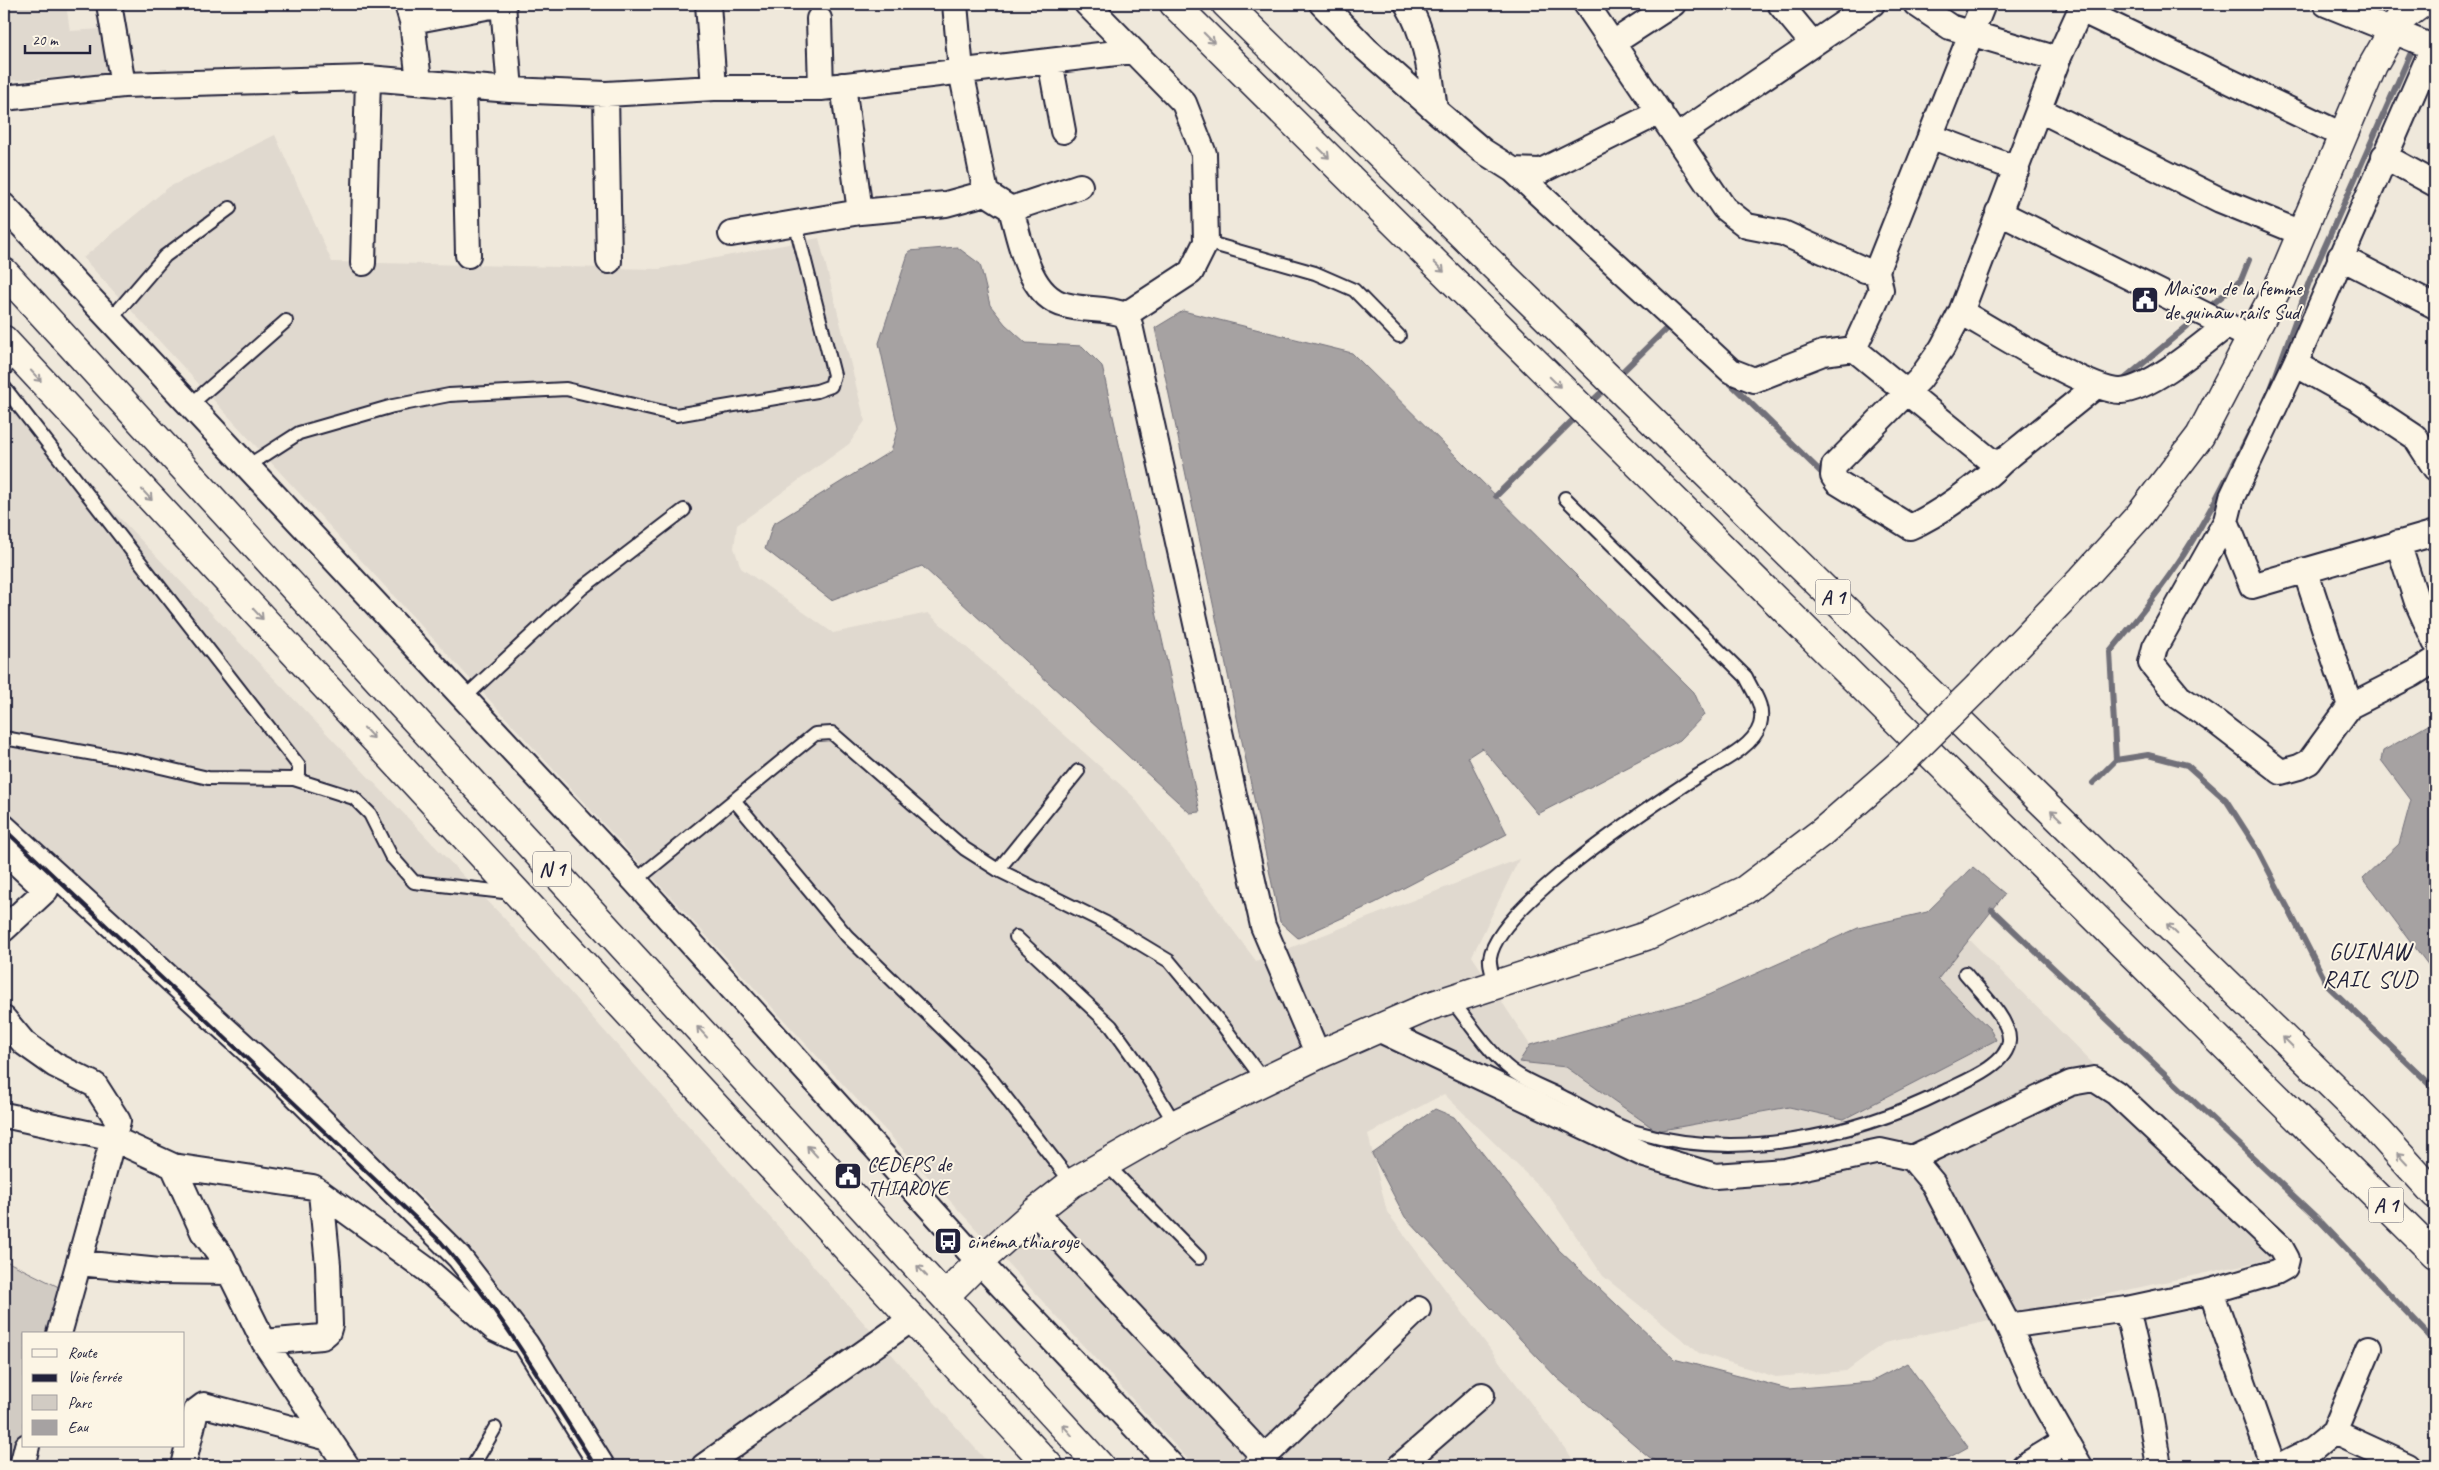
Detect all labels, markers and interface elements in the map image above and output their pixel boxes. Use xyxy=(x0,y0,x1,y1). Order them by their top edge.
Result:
scale bar xyxy=(25,22,90,54)
text: 20 m xyxy=(32,31,59,50)
one-way arrow xyxy=(1203,32,1215,44)
one-way arrow xyxy=(1318,146,1330,159)
one-way arrow xyxy=(1433,261,1446,273)
place label: Maison de la femme de guinaw rails Sud xyxy=(2164,275,2304,325)
public building icon: Maison de la femme de guinaw rails Sud xyxy=(2130,285,2160,315)
one-way arrow xyxy=(30,370,42,383)
one-way arrow xyxy=(1548,375,1560,387)
one-way arrow xyxy=(141,489,153,502)
road number: A 1 xyxy=(1816,580,1850,614)
one-way arrow xyxy=(252,608,264,621)
one-way arrow xyxy=(363,727,375,740)
one-way arrow xyxy=(2050,809,2062,821)
road number: N 1 xyxy=(533,852,571,886)
one-way arrow xyxy=(2166,923,2178,935)
district label: GUINAW RAIL SUD xyxy=(2322,936,2419,994)
one-way arrow xyxy=(696,1025,708,1038)
one-way arrow xyxy=(2282,1036,2294,1049)
one-way arrow xyxy=(806,1145,818,1158)
place label: CEDEPS de THIAROYE xyxy=(867,1151,953,1201)
one-way arrow xyxy=(2396,1152,2408,1165)
public building icon: CEDEPS de THIAROYE xyxy=(833,1161,863,1191)
road number: A 1 xyxy=(2368,1188,2404,1222)
bus stop icon: cinéma thiaroye xyxy=(933,1226,963,1256)
place label: cinéma thiaroye xyxy=(967,1228,1080,1254)
one-way arrow xyxy=(916,1265,928,1278)
legend xyxy=(22,1332,185,1448)
text: Route xyxy=(68,1344,98,1363)
text: Voie ferrée xyxy=(68,1368,122,1387)
text: Parc xyxy=(68,1394,92,1413)
text: Eau xyxy=(68,1418,89,1437)
one-way arrow xyxy=(1061,1424,1073,1437)

